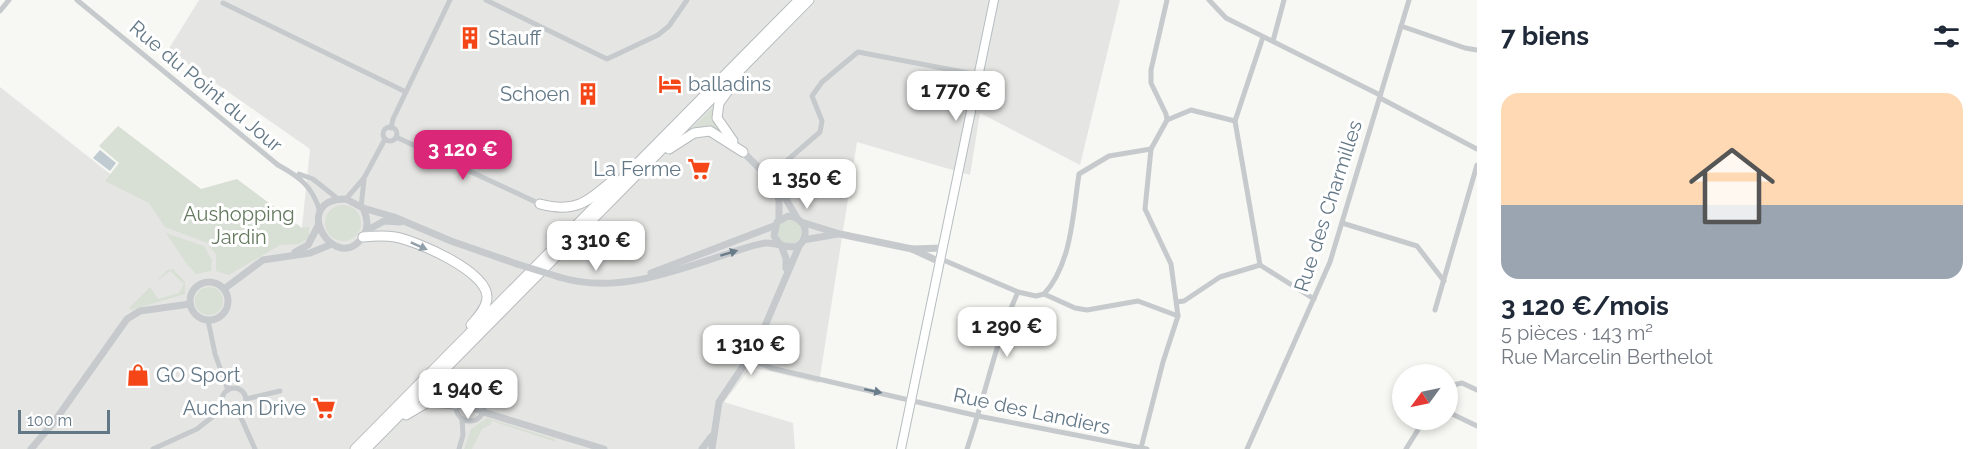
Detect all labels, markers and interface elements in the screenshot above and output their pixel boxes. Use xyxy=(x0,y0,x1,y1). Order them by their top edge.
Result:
street label: Rue du Point du Jour xyxy=(125,15,287,157)
icon: filters xyxy=(1930,20,1963,53)
text: 7 biens xyxy=(1501,21,1589,51)
building icon: Stauff xyxy=(457,25,483,51)
place label: Stauff xyxy=(488,26,541,50)
hotel icon: balladins xyxy=(657,71,683,97)
pin: 1 770 € xyxy=(901,71,1011,122)
place label: balladins xyxy=(688,72,771,96)
text: 1 770 € xyxy=(921,78,991,102)
building icon: Schoen xyxy=(575,81,601,107)
place label: Schoen xyxy=(500,82,570,106)
street label: Rue des Charmilles xyxy=(1289,117,1367,295)
pin: 3 120 € xyxy=(408,130,518,181)
icon: home xyxy=(1678,132,1786,240)
text: 3 120 € xyxy=(428,137,498,161)
supermarket icon: La Ferme xyxy=(686,156,712,182)
place label: La Ferme xyxy=(593,157,681,181)
pin: 1 350 € xyxy=(752,159,862,210)
text: 1 350 € xyxy=(772,166,842,190)
park label: Aushopping Jardin xyxy=(183,202,295,249)
pin: 3 310 € xyxy=(541,221,651,272)
text: 3 310 € xyxy=(561,228,631,252)
one-way arrow xyxy=(411,241,428,250)
one-way arrow xyxy=(720,248,738,257)
text: 3 120 €/mois xyxy=(1501,291,1669,321)
pin: 1 290 € xyxy=(952,307,1062,358)
text: 1 290 € xyxy=(972,314,1042,338)
text: 5 pièces · 143 m² xyxy=(1501,321,1653,345)
pin: 1 310 € xyxy=(696,325,806,376)
text: 1 310 € xyxy=(717,332,785,356)
text: Rue Marcelin Berthelot xyxy=(1501,345,1713,369)
shop icon: GO Sport xyxy=(125,362,151,388)
place label: GO Sport xyxy=(156,363,241,387)
north arrow xyxy=(1392,364,1458,430)
map controls xyxy=(1392,364,1458,430)
pin: 1 940 € xyxy=(413,369,523,420)
text: 1 940 € xyxy=(433,376,503,400)
street label: Rue des Landiers xyxy=(951,383,1113,439)
one-way arrow xyxy=(864,387,883,396)
supermarket icon: Auchan Drive xyxy=(311,395,337,421)
place label: Auchan Drive xyxy=(183,396,306,420)
scale bar xyxy=(18,407,110,434)
text: 100 m xyxy=(27,411,72,430)

